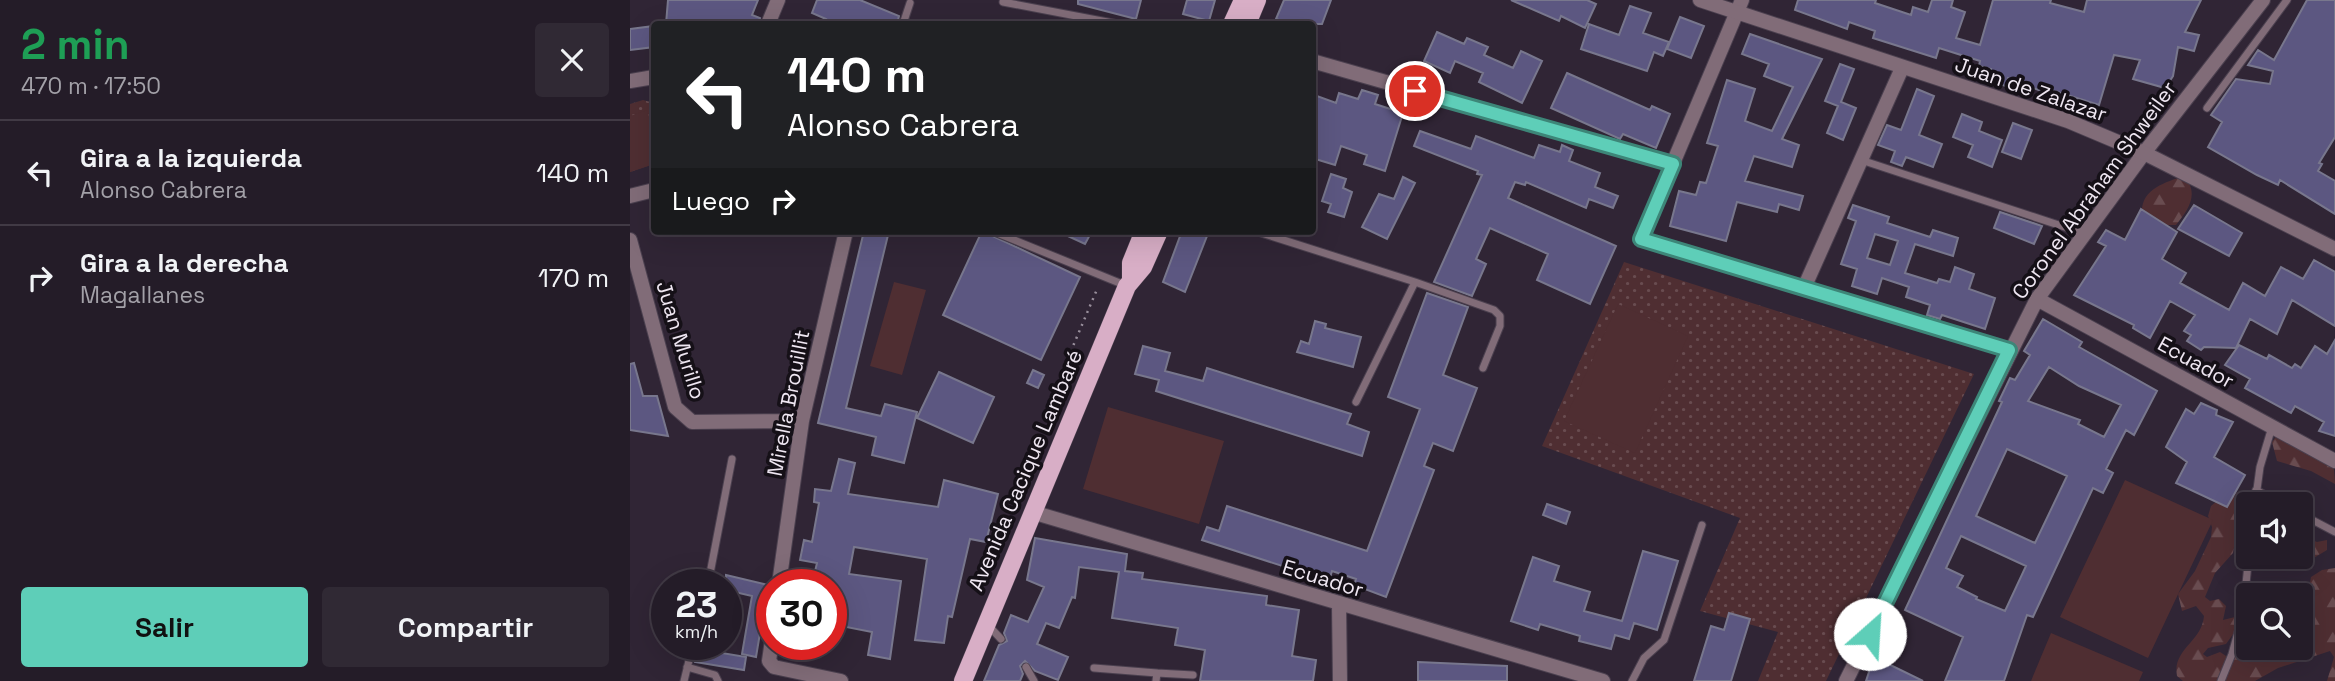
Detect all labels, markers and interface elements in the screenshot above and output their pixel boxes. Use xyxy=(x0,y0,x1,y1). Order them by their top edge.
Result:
text: 2 min xyxy=(21,18,130,71)
button: close xyxy=(535,23,609,97)
text: 140 m xyxy=(787,44,926,106)
icon: left xyxy=(672,49,763,140)
street label: Juan de Zalazar xyxy=(1952,50,2111,128)
pin xyxy=(1385,61,1445,121)
text: 470 m · 17:50 xyxy=(21,71,161,101)
icon: arrive xyxy=(1396,72,1434,110)
street label: Coronel Abraham Shweiler xyxy=(2006,76,2182,304)
text: Alonso Cabrera xyxy=(787,105,1019,145)
text: Gira a la izquierda xyxy=(80,141,302,175)
icon: left xyxy=(21,154,59,192)
text: 140 m xyxy=(536,156,609,190)
text: Alonso Cabrera xyxy=(80,175,247,205)
icon: right xyxy=(764,182,802,220)
text: Luego xyxy=(672,184,750,218)
text: Gira a la derecha xyxy=(80,246,289,280)
icon: right xyxy=(21,259,59,297)
text: 170 m xyxy=(538,261,609,295)
street label: Juan Murillo xyxy=(650,277,712,403)
text: Magallanes xyxy=(80,280,205,310)
street label: Mirella Brouillit xyxy=(761,328,815,478)
street label: Ecuador xyxy=(2153,330,2239,394)
street label: Avenida Cacique Lambaré xyxy=(962,345,1088,595)
map controls xyxy=(2236,492,2313,660)
button: sound xyxy=(2236,492,2313,569)
street label: Ecuador xyxy=(1279,553,1367,603)
speed limit sign: 30 xyxy=(756,569,847,660)
text: 23 xyxy=(675,583,718,627)
button: search xyxy=(2236,583,2313,660)
button: Salir xyxy=(21,587,308,667)
button: Compartir xyxy=(322,587,609,667)
position arrow xyxy=(1833,597,1907,671)
text: km/h xyxy=(675,620,718,643)

